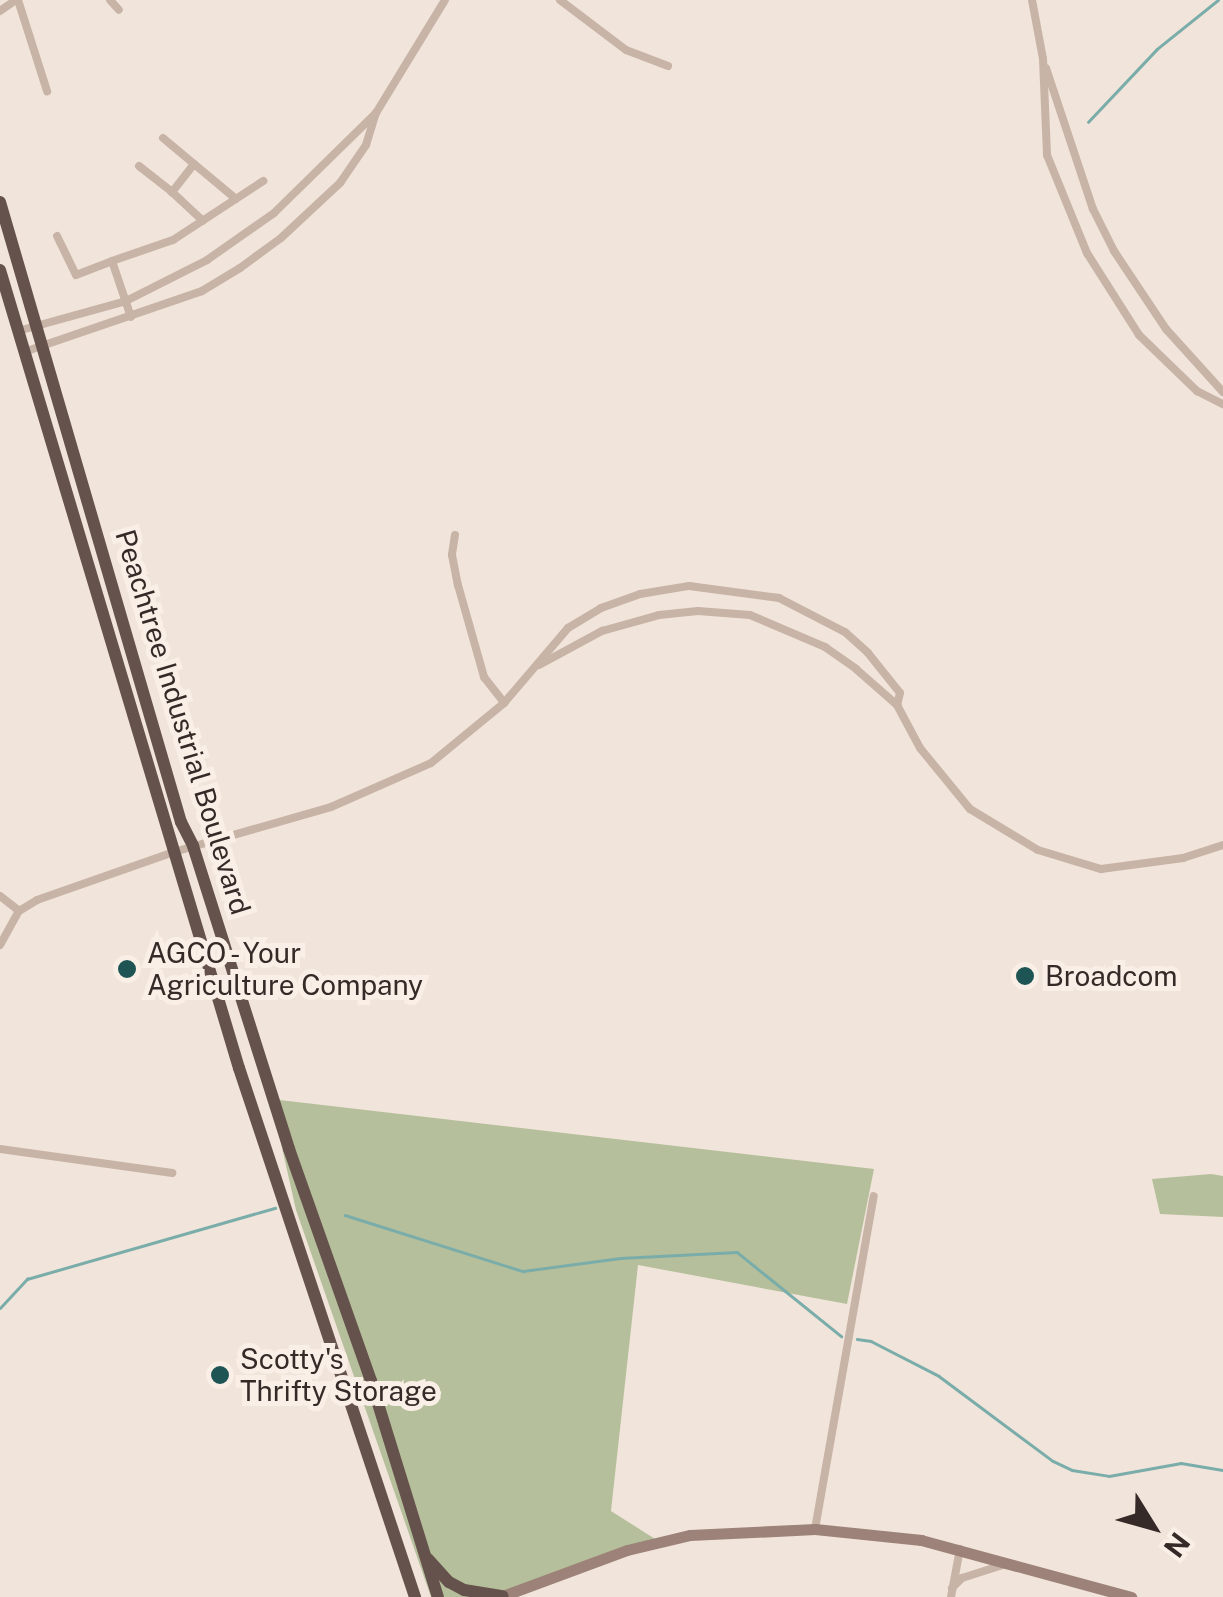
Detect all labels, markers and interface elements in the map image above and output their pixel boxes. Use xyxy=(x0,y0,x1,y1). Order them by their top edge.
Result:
street label: Peachtree Industrial Boulevard xyxy=(108,525,258,919)
place label: AGCO - Your Agriculture Company xyxy=(147,936,423,1002)
marker: AGCO - Your Agriculture Company xyxy=(116,958,138,980)
place label: Broadcom xyxy=(1045,959,1178,993)
marker: Broadcom xyxy=(1014,965,1036,987)
place label: Scotty's Thrifty Storage xyxy=(240,1342,437,1408)
marker: Scotty's Thrifty Storage xyxy=(209,1364,231,1386)
north arrow xyxy=(1103,1477,1203,1577)
text: N xyxy=(1158,1527,1197,1564)

